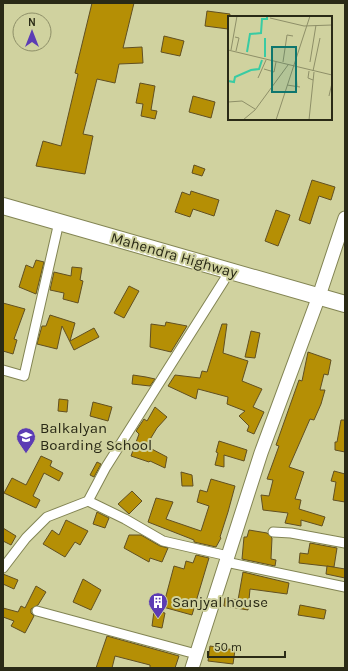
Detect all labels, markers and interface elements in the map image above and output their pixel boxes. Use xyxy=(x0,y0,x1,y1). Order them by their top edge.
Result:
north arrow xyxy=(12,12,52,52)
text: N xyxy=(28,16,36,29)
inset map xyxy=(228,16,332,120)
street label: Mahendra Highway xyxy=(109,228,239,282)
place label: Balkalyan Boarding School xyxy=(40,419,152,454)
school or university icon: Balkalyan Boarding School xyxy=(15,426,37,454)
building icon: Sanjyal house xyxy=(147,591,169,619)
place label: Sanjyal house xyxy=(172,593,268,611)
scale bar xyxy=(208,633,285,659)
text: 50 m xyxy=(214,640,242,654)

